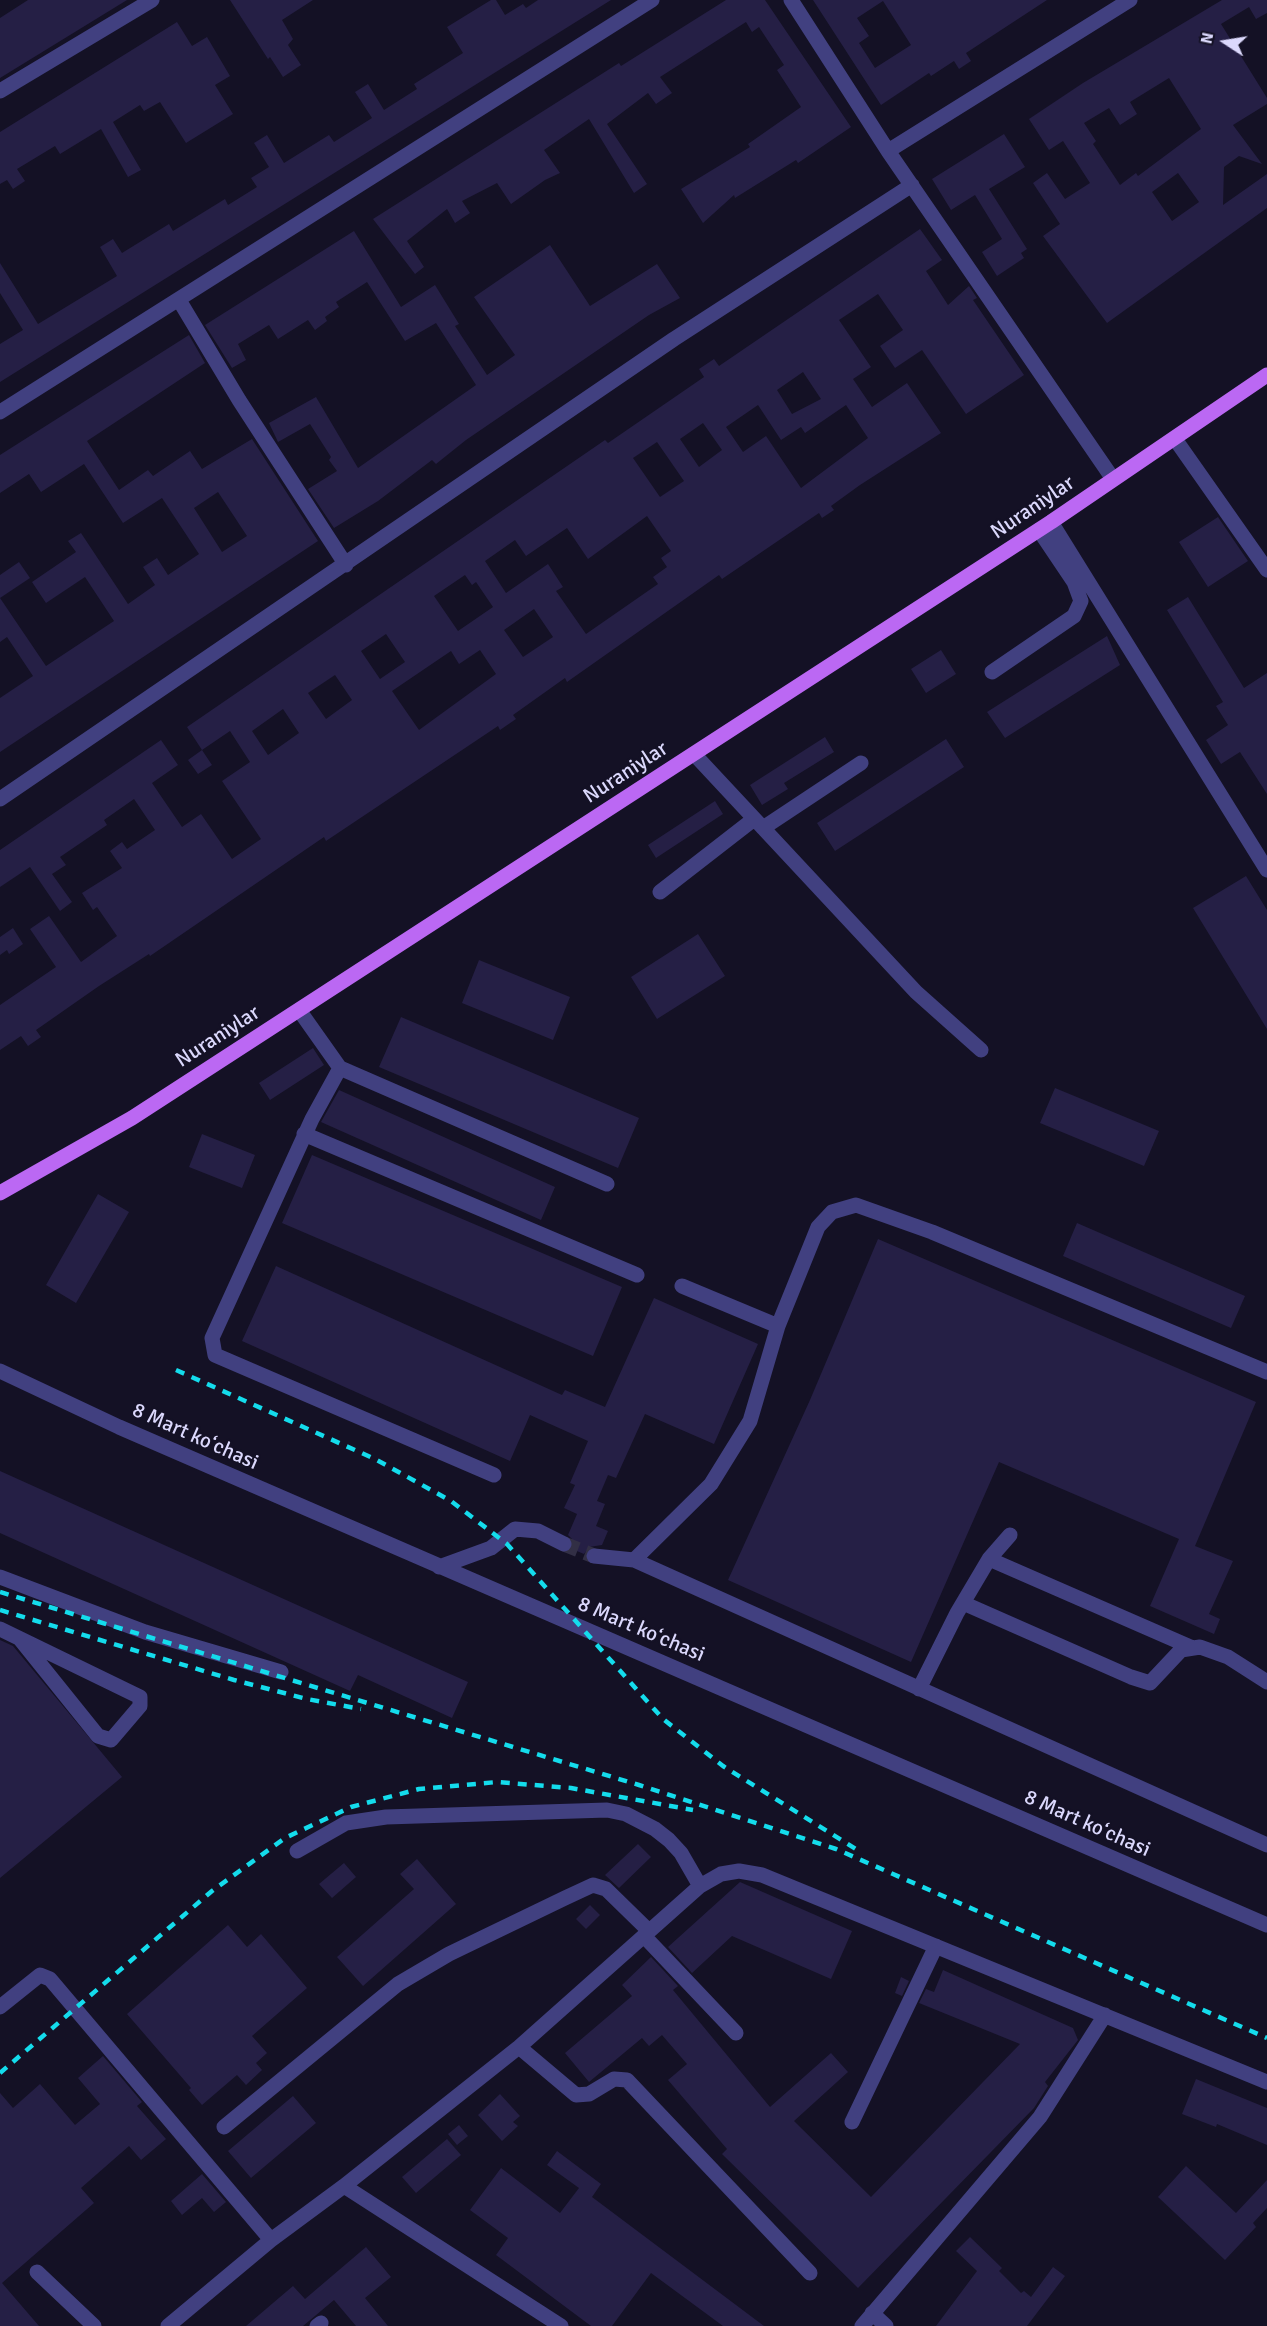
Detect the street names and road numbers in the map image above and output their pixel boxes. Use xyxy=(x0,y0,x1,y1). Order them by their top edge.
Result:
street label: Nuraniylar xyxy=(986,471,1080,545)
street label: Nuraniylar xyxy=(579,736,673,810)
street label: Nuraniylar xyxy=(171,1000,265,1074)
street label: 8 Mart koʻchasi xyxy=(128,1398,262,1476)
street label: 8 Mart koʻchasi xyxy=(574,1592,708,1668)
street label: 8 Mart koʻchasi xyxy=(1020,1785,1154,1863)

